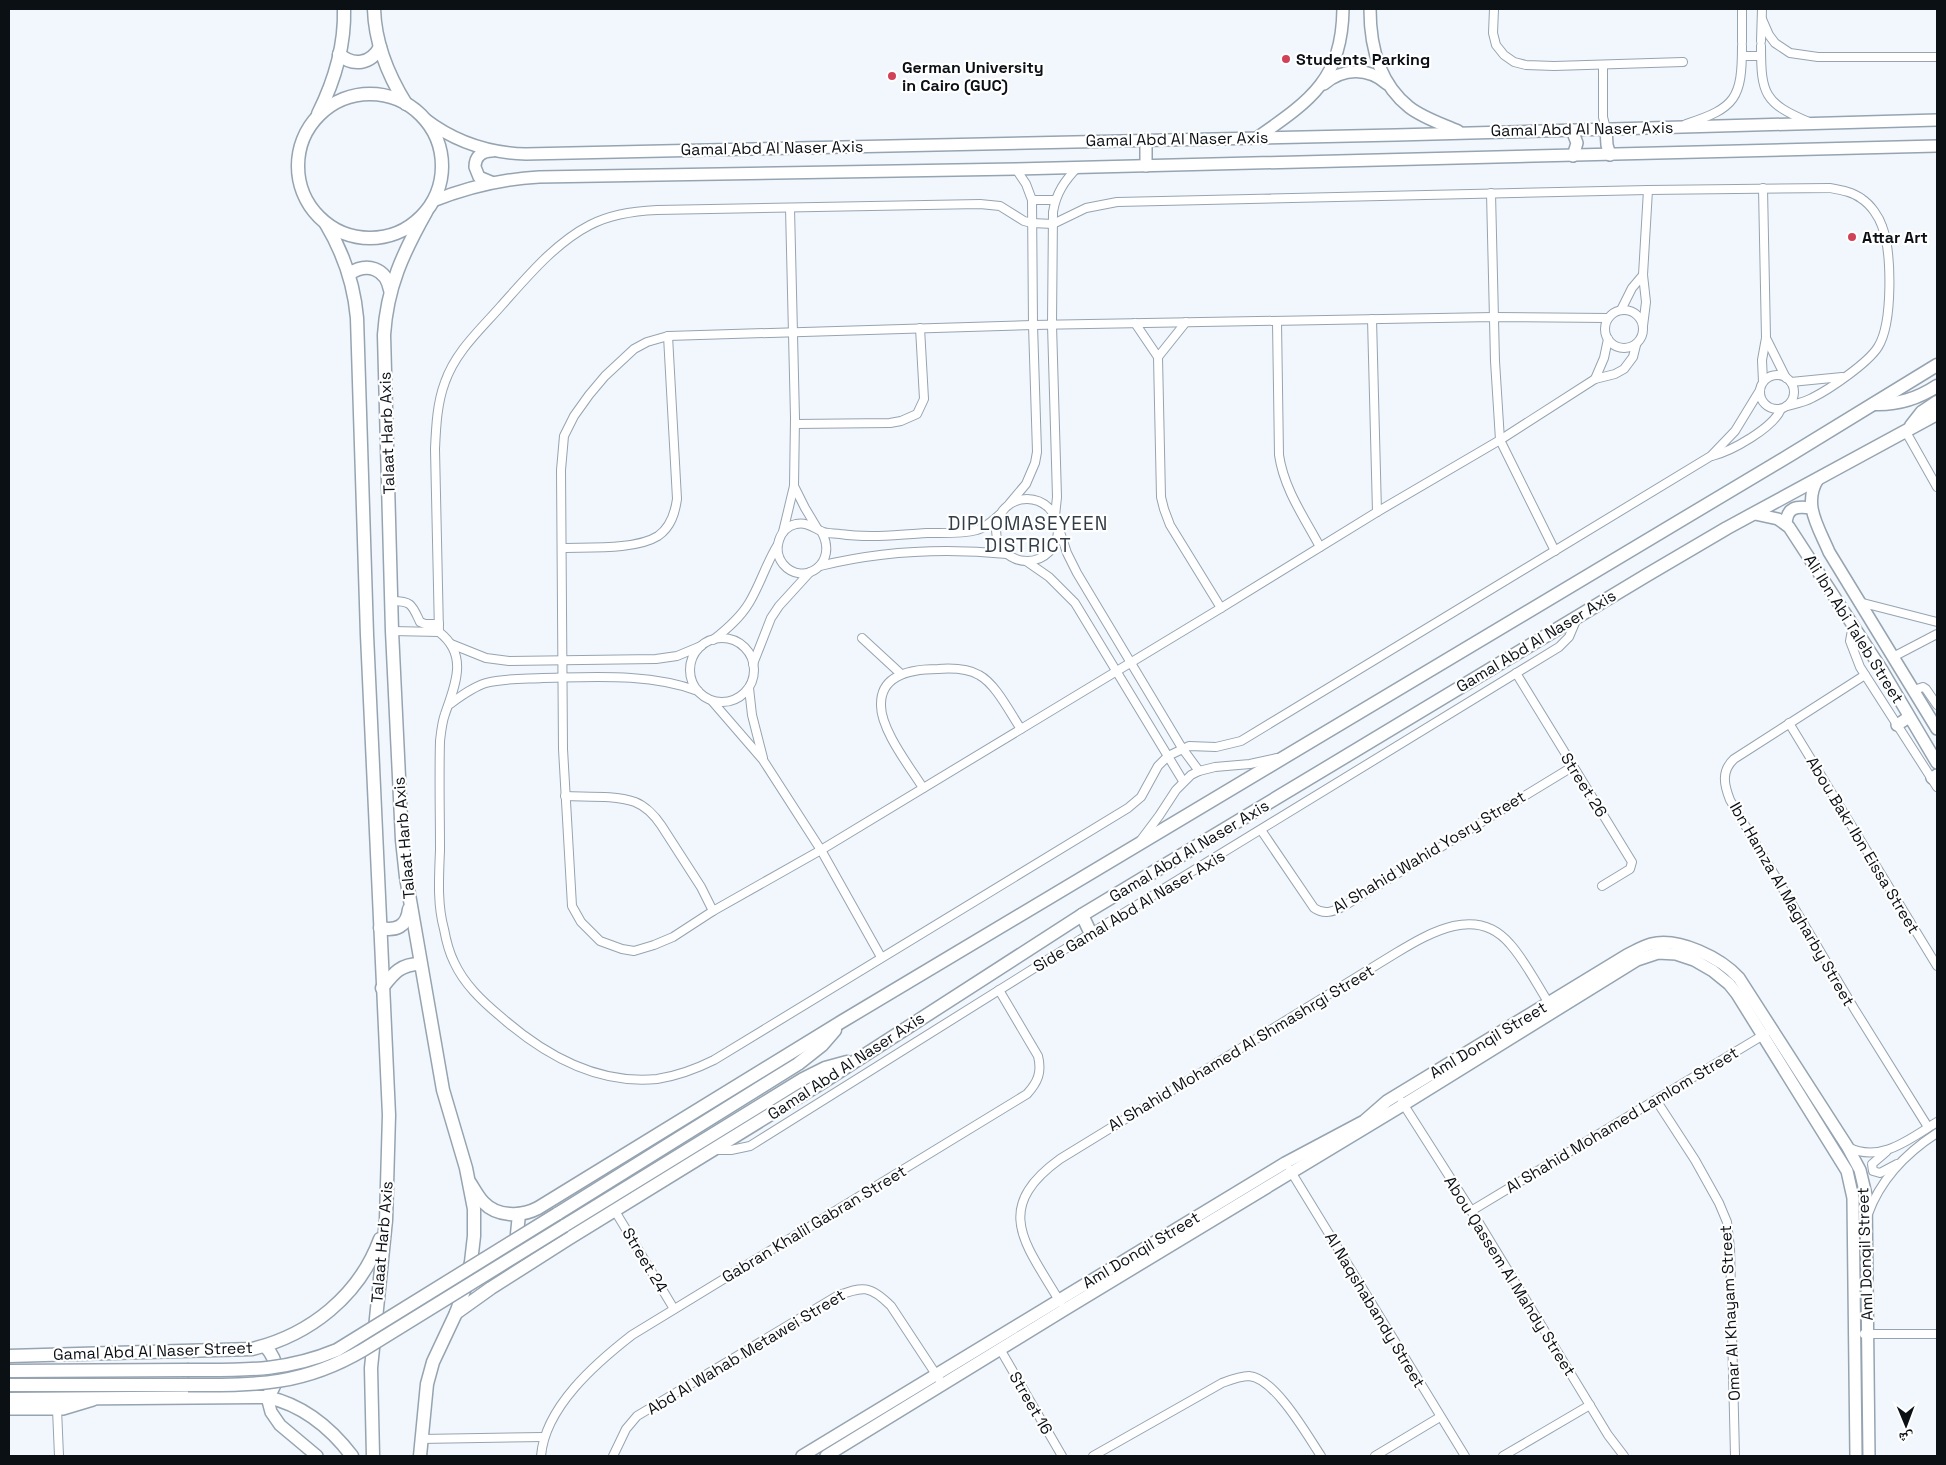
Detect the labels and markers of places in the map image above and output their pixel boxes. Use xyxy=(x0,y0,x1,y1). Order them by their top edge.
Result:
place label: Students Parking xyxy=(1296,49,1430,70)
marker: Students Parking xyxy=(1280,53,1292,65)
place label: German University in Cairo (GUC) xyxy=(902,57,1044,96)
marker: German University in Cairo (GUC) xyxy=(886,70,898,82)
place label: Attar Art xyxy=(1862,227,1928,248)
marker: Attar Art xyxy=(1846,231,1858,243)

